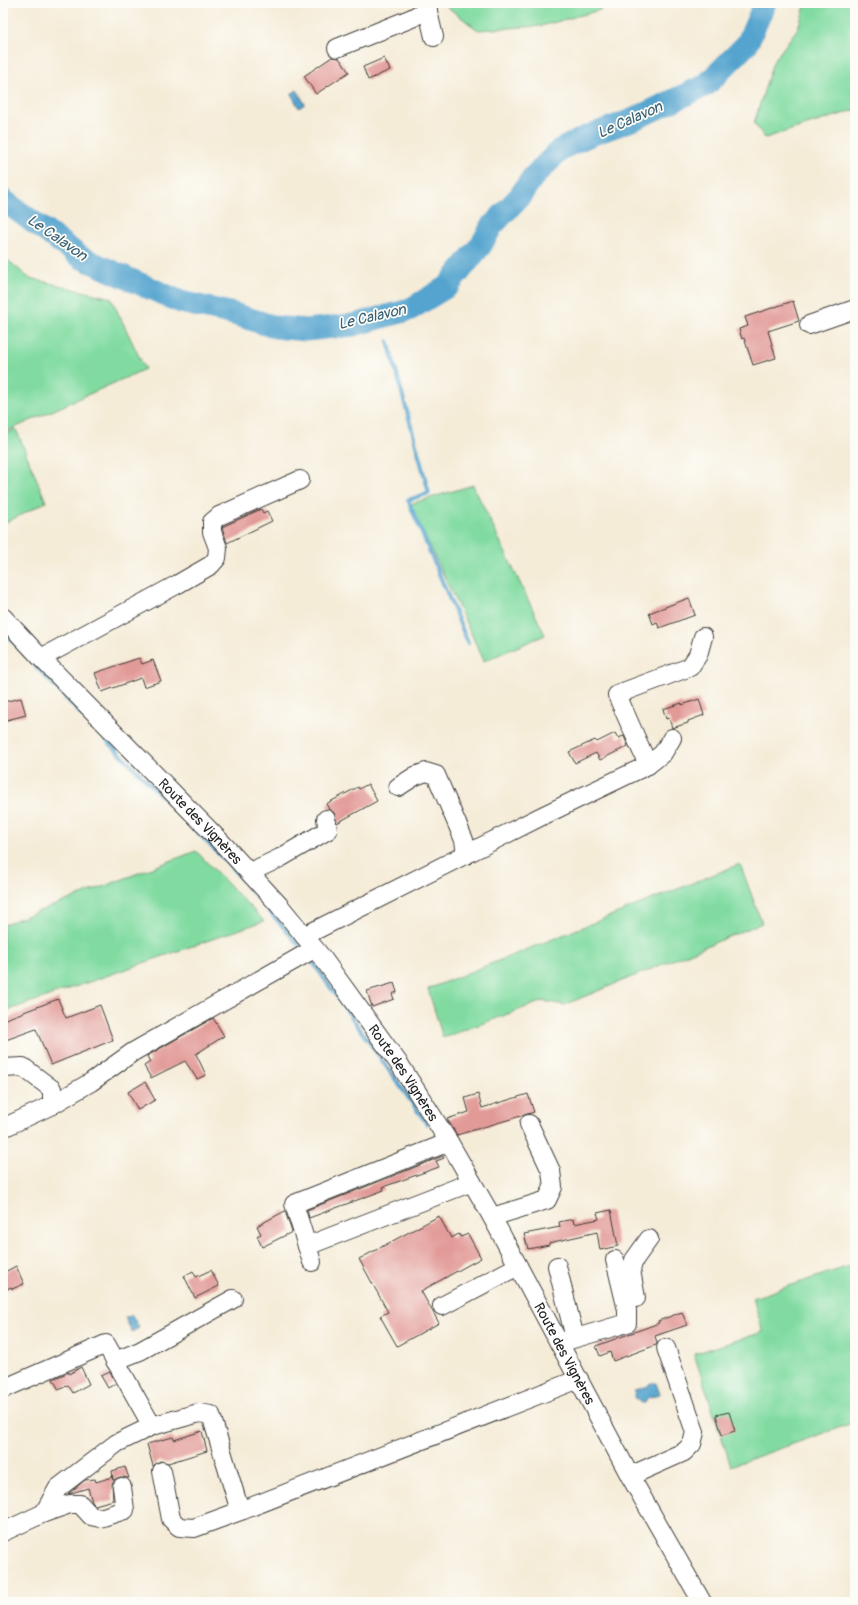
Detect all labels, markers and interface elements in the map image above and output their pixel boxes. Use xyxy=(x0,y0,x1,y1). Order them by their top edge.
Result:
water label: Le Calavon xyxy=(595,97,667,143)
water label: Le Calavon xyxy=(23,210,92,266)
water label: Le Calavon xyxy=(336,300,409,334)
street label: Route des Vignères xyxy=(155,775,246,868)
street label: Route des Vignères xyxy=(365,1021,442,1125)
street label: Route des Vignères xyxy=(531,1300,599,1408)

